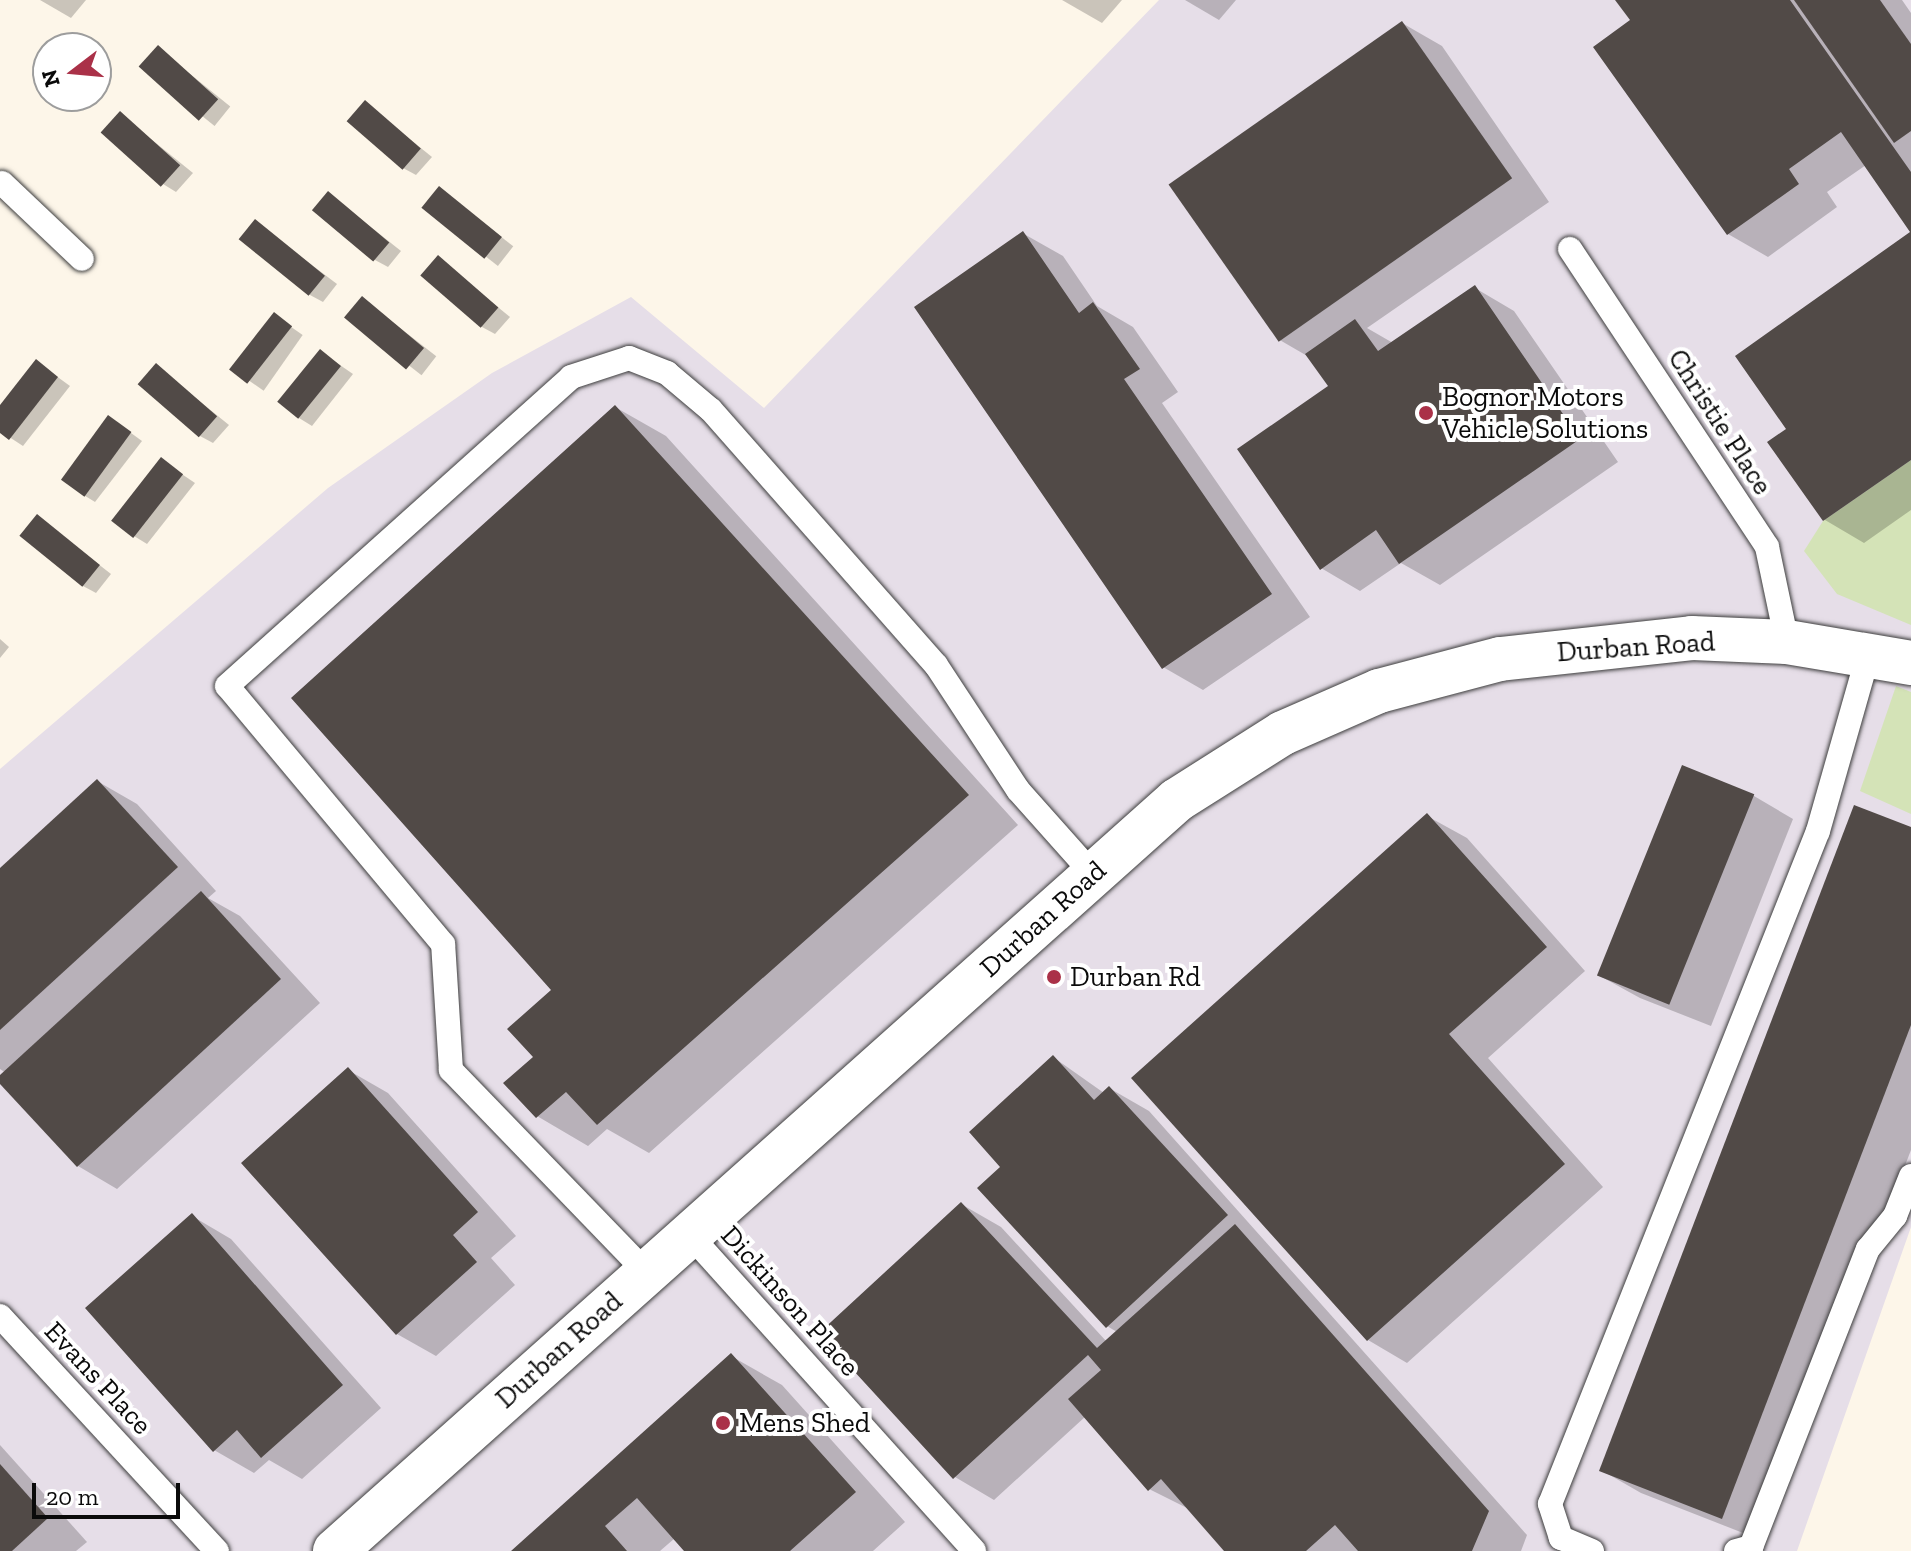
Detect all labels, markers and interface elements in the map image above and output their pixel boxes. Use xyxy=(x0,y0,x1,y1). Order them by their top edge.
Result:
north arrow xyxy=(32,32,112,112)
text: N xyxy=(35,66,66,90)
street label: Christie Place xyxy=(1661,343,1779,501)
place label: Bognor Motors Vehicle Solutions xyxy=(1442,380,1648,446)
marker: Bognor Motors Vehicle Solutions xyxy=(1417,404,1435,422)
street label: Durban Road xyxy=(1556,625,1716,669)
street label: Durban Road xyxy=(973,854,1113,984)
place label: Durban Rd xyxy=(1070,960,1201,994)
marker: Durban Rd xyxy=(1045,968,1063,986)
street label: Dickinson Place xyxy=(714,1219,866,1383)
street label: Durban Road xyxy=(489,1285,629,1415)
street label: Evans Place xyxy=(37,1315,159,1441)
place label: Mens Shed xyxy=(739,1406,870,1440)
marker: Mens Shed xyxy=(714,1414,732,1432)
scale bar xyxy=(36,1467,184,1517)
text: 20 m xyxy=(46,1482,98,1511)

